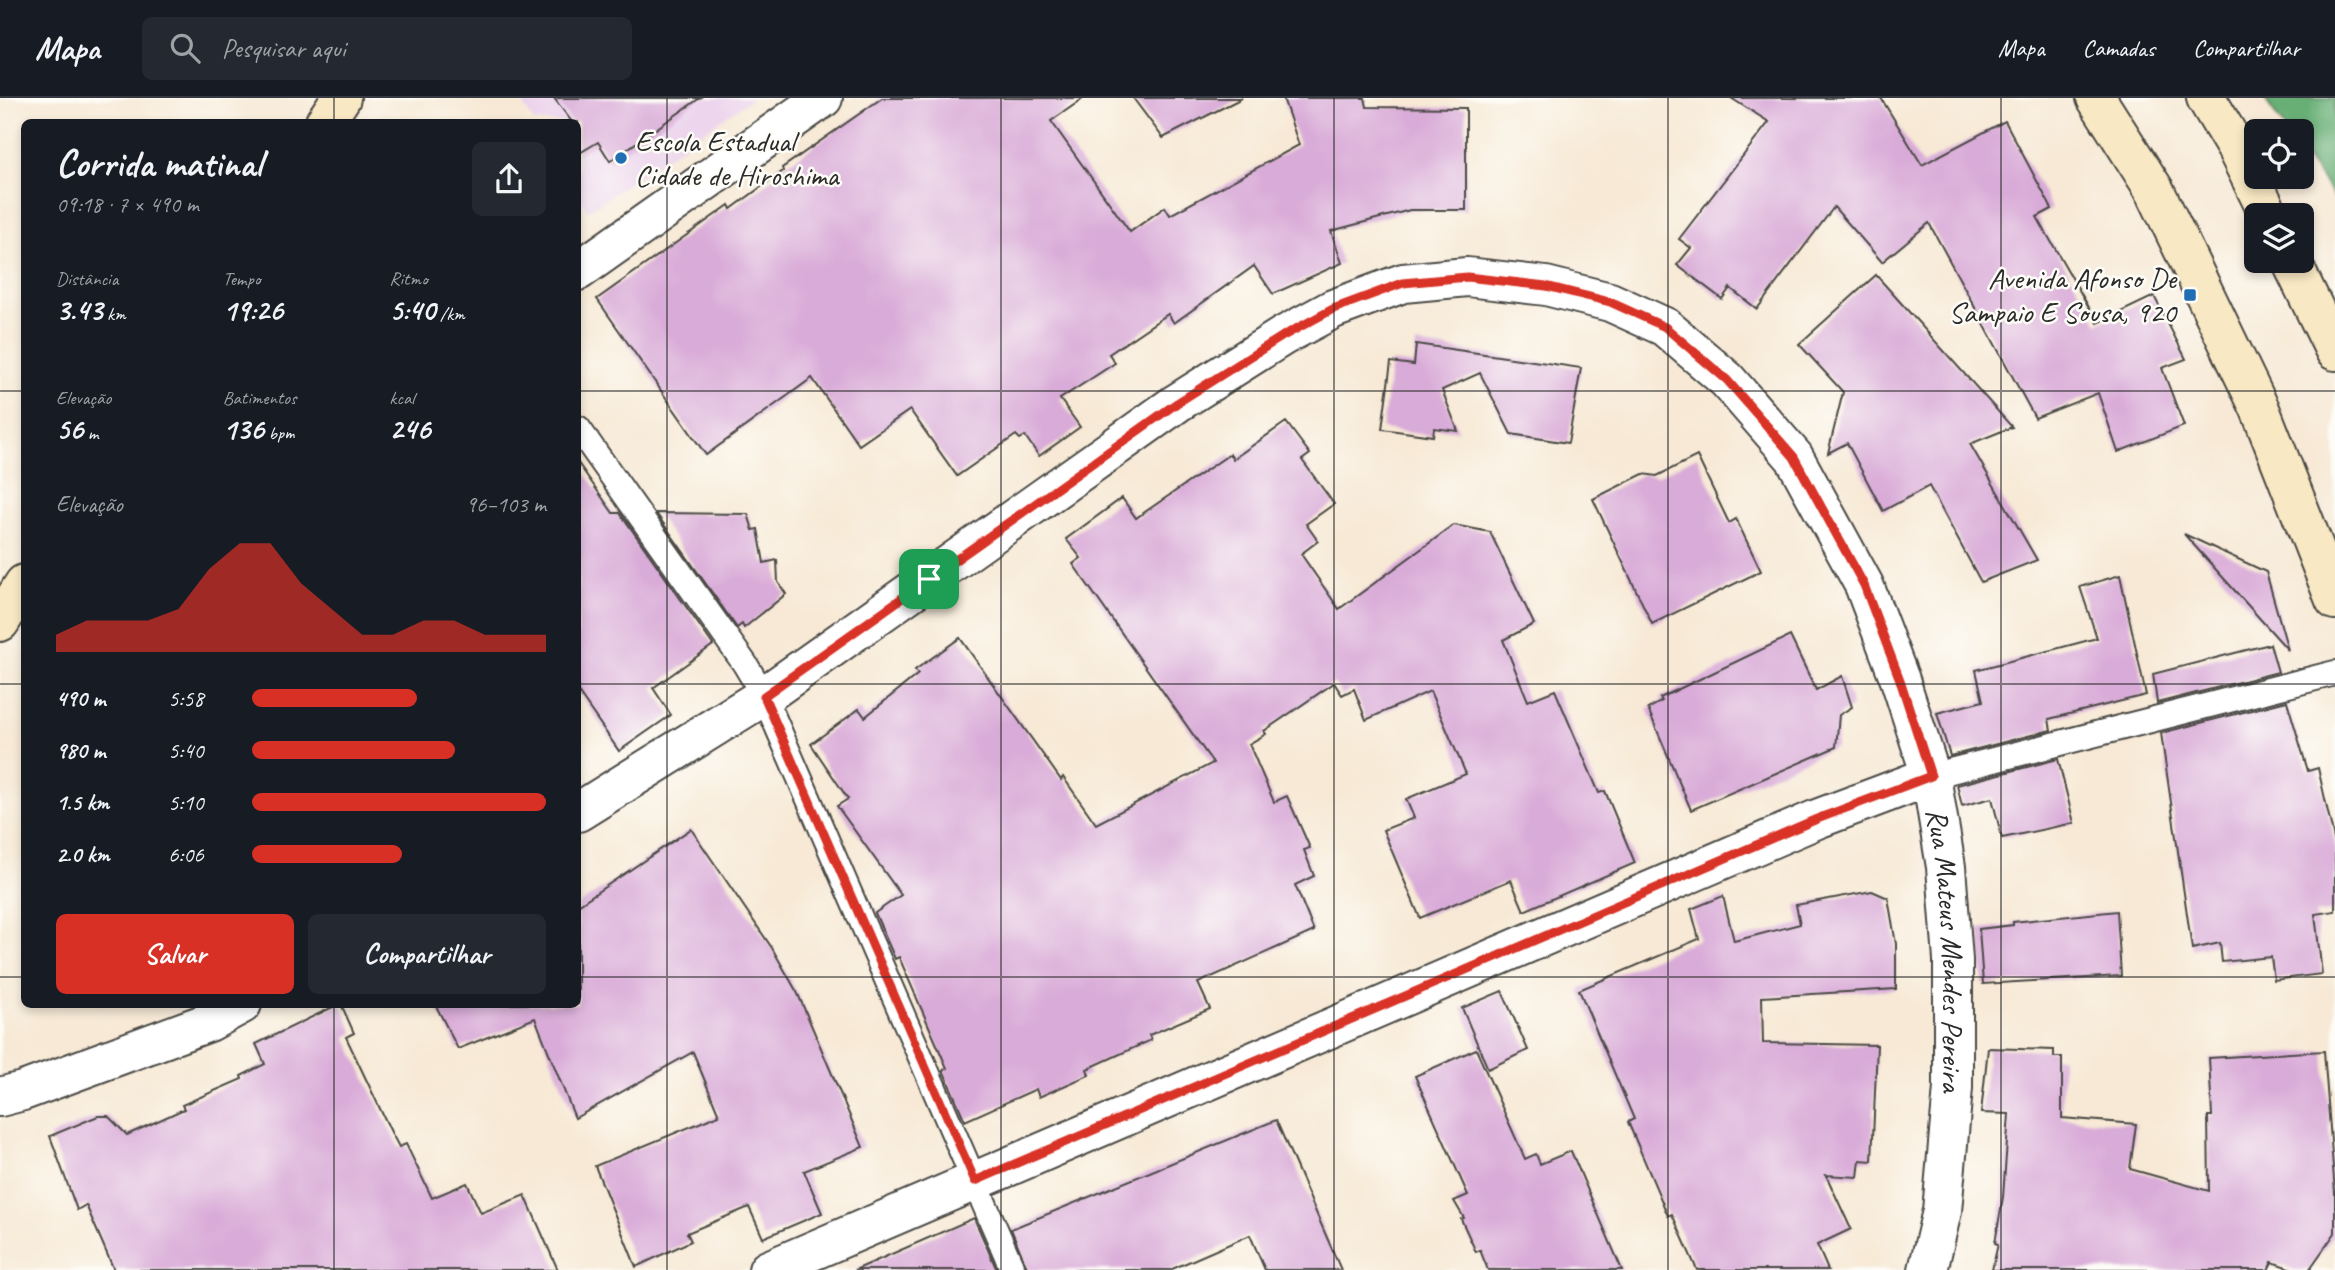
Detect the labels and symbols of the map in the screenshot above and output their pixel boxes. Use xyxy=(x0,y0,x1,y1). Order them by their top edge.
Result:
place label: Escola Estadual Cidade de Hiroshima xyxy=(635,122,840,194)
marker: Escola Estadual Cidade de Hiroshima xyxy=(613,150,629,166)
place label: Avenida Afonso De Sampaio E Sousa, 920 xyxy=(1949,259,2178,331)
marker: Avenida Afonso De Sampaio E Sousa, 920 xyxy=(2182,287,2198,303)
pin xyxy=(899,549,959,609)
street label: Rua Mateus Mendes Pereira xyxy=(1918,806,1972,1094)

